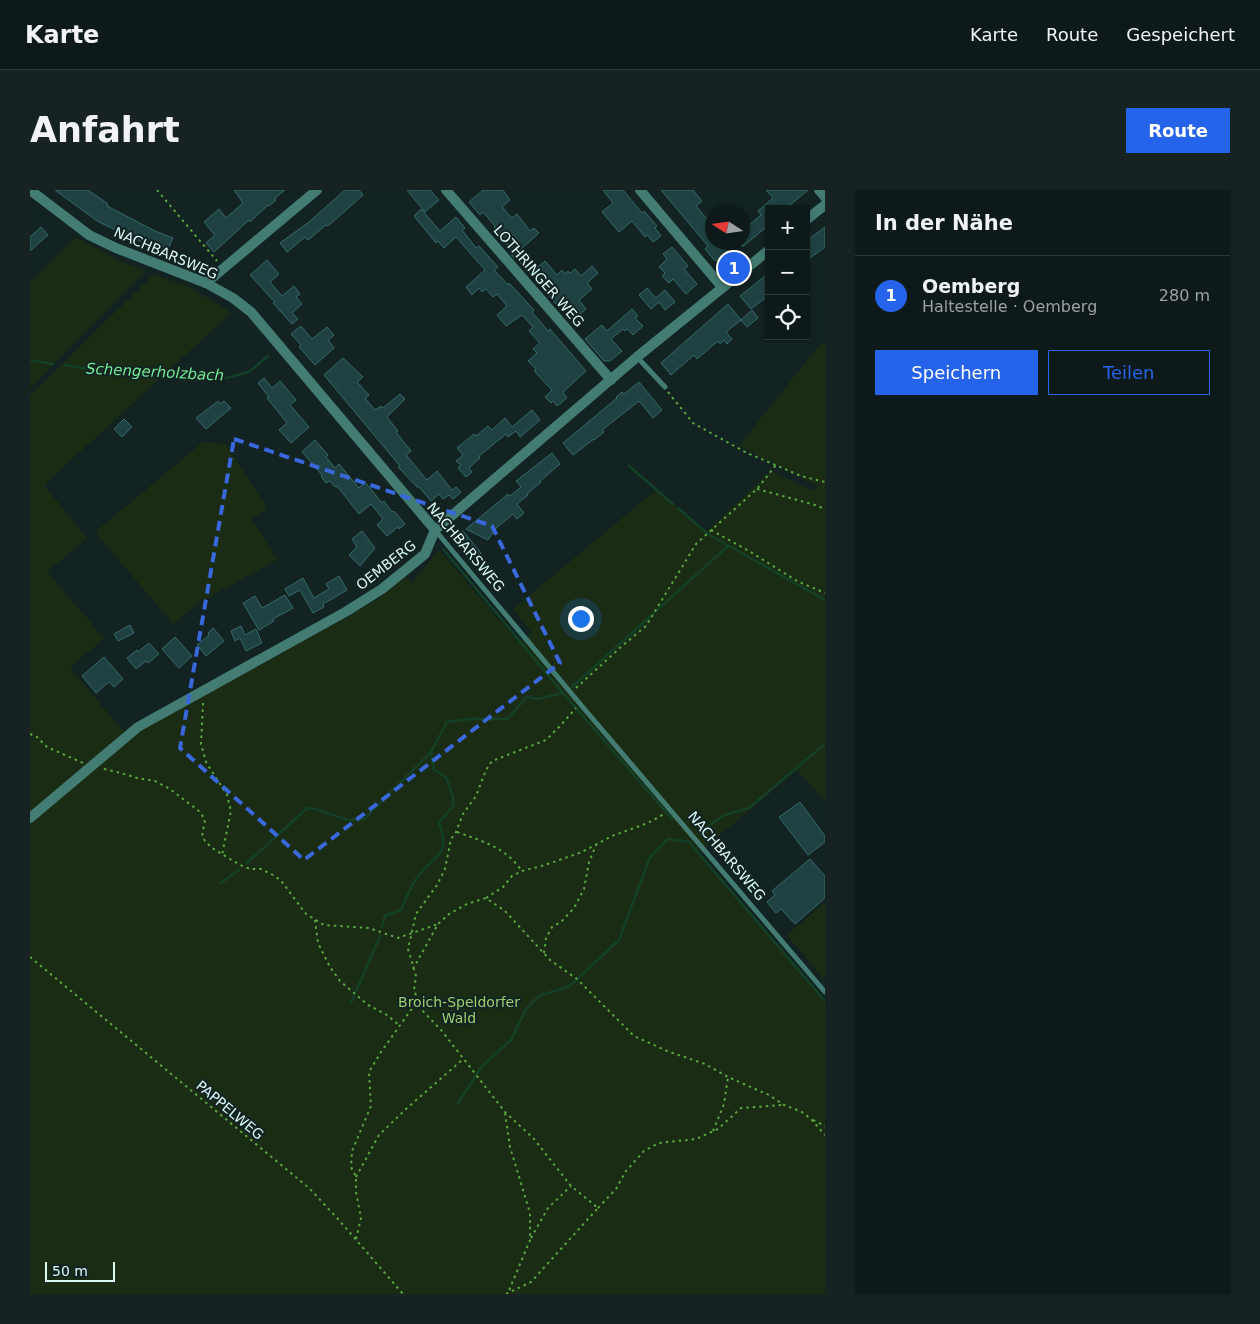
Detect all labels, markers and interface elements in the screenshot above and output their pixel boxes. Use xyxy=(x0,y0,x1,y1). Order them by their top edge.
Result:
text: Karte xyxy=(25,21,99,49)
text: Karte xyxy=(970,24,1018,45)
text: Route xyxy=(1046,24,1098,45)
text: Gespeichert xyxy=(1126,24,1235,45)
button: Route xyxy=(1126,108,1230,153)
text: Anfahrt xyxy=(30,110,180,150)
north arrow xyxy=(705,205,750,250)
map controls xyxy=(765,205,810,340)
button: + xyxy=(765,205,810,250)
text: In der Nähe xyxy=(875,211,1013,235)
street label: LOTHRINGER WEG xyxy=(491,222,587,330)
street label: NACHBARSWEG xyxy=(112,224,220,282)
pin: 1 xyxy=(718,249,750,287)
button: − xyxy=(765,250,810,295)
text: Oemberg xyxy=(922,275,1020,297)
text: 1 xyxy=(885,286,897,305)
text: 280 m xyxy=(1159,286,1210,305)
button: locate xyxy=(765,295,810,340)
text: Haltestelle · Oemberg xyxy=(922,297,1097,316)
button: Speichern xyxy=(875,350,1038,395)
button: Teilen xyxy=(1048,350,1210,395)
water label: Schengerholzbach xyxy=(86,359,224,385)
street label: NACHBARSWEG xyxy=(424,499,508,595)
street label: OEMBERG xyxy=(353,537,419,593)
your location xyxy=(568,606,594,632)
street label: NACHBARSWEG xyxy=(685,808,769,904)
park label: Broich-Speldorfer Wald xyxy=(398,994,520,1026)
street label: PAPPELWEG xyxy=(193,1077,267,1143)
scale bar xyxy=(45,1259,115,1282)
text: 50 m xyxy=(52,1263,88,1279)

